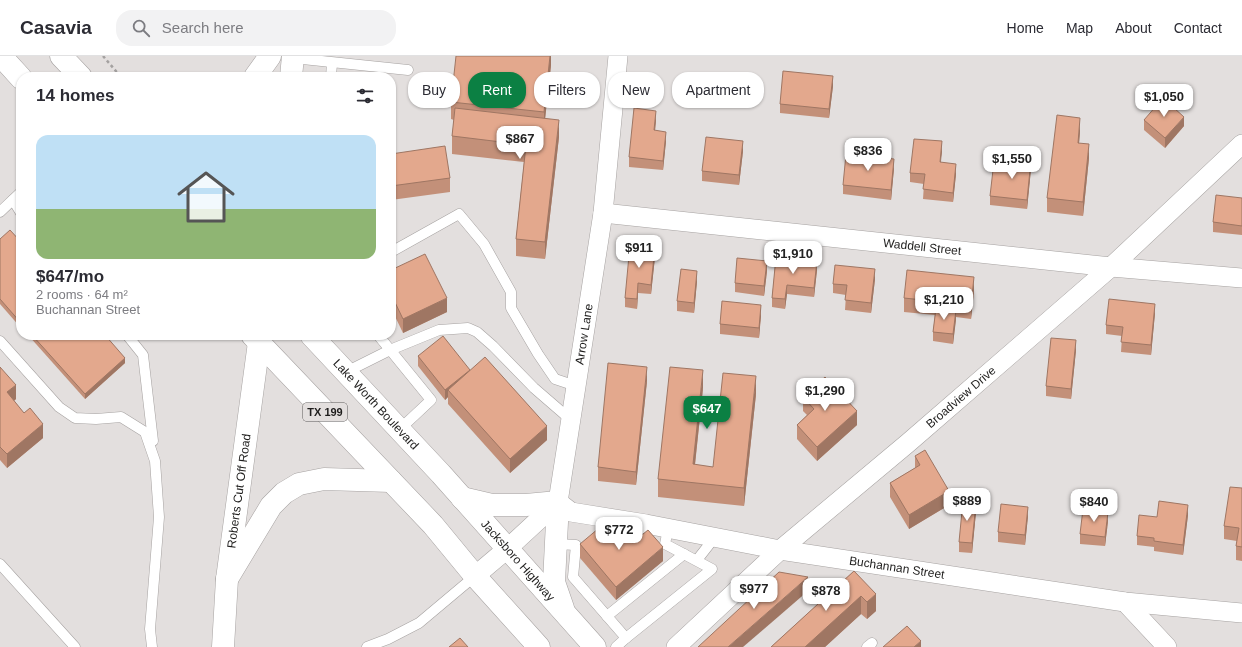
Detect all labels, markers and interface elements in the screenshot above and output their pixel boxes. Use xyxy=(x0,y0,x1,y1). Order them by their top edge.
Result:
search box xyxy=(116,10,396,46)
text: Casavia xyxy=(20,17,92,38)
icon: search xyxy=(130,17,152,39)
text: Search here xyxy=(162,19,244,36)
text: Home xyxy=(1007,20,1044,36)
text: Map xyxy=(1066,20,1093,36)
text: About xyxy=(1115,20,1152,36)
text: Contact xyxy=(1174,20,1222,36)
chip: Buy xyxy=(408,72,460,108)
chip: Rent xyxy=(468,72,526,108)
chip: Filters xyxy=(534,72,600,108)
chip: New xyxy=(608,72,664,108)
chip: Apartment xyxy=(672,72,764,108)
pin: $1,050 xyxy=(1131,84,1197,118)
icon: filters xyxy=(354,85,376,107)
text: 14 homes xyxy=(36,86,114,105)
text: $1,050 xyxy=(1144,89,1184,104)
pin: $867 xyxy=(496,126,544,160)
text: $867 xyxy=(506,131,534,146)
pin: $836 xyxy=(844,138,892,172)
text: $836 xyxy=(854,143,882,158)
pin: $1,550 xyxy=(979,146,1045,180)
text: $1,550 xyxy=(992,151,1032,166)
icon: home xyxy=(170,161,242,233)
pin: $911 xyxy=(615,235,663,269)
street label: Waddell Street xyxy=(882,236,963,258)
text: $911 xyxy=(625,240,653,255)
pin: $1,910 xyxy=(760,241,826,275)
text: $1,910 xyxy=(773,246,813,261)
text: $647/mo xyxy=(36,267,104,286)
text: 2 rooms · 64 m² xyxy=(36,287,128,302)
pin: $1,210 xyxy=(911,287,977,321)
text: $1,210 xyxy=(924,292,964,307)
text: Buchannan Street xyxy=(36,302,140,317)
street label: Arrow Lane xyxy=(572,302,596,366)
street label: Lake Worth Boulevard xyxy=(330,356,422,453)
street label: Broadview Drive xyxy=(923,363,999,431)
pin: $1,290 xyxy=(792,378,858,412)
text: $1,290 xyxy=(805,383,845,398)
pin: $647 xyxy=(683,396,731,430)
text: $647 xyxy=(693,401,721,416)
road number: TX 199 xyxy=(303,403,347,421)
street label: Roberts Cut Off Road xyxy=(224,433,254,549)
pin: $889 xyxy=(943,488,991,522)
pin: $840 xyxy=(1070,489,1118,523)
text: $889 xyxy=(953,493,981,508)
text: $840 xyxy=(1080,494,1108,509)
street label: Jacksboro Highway xyxy=(478,517,558,604)
pin: $772 xyxy=(595,517,643,551)
text: $772 xyxy=(605,522,633,537)
street label: Buchannan Street xyxy=(848,554,946,582)
pin: $977 xyxy=(730,576,778,610)
pin: $878 xyxy=(802,578,850,612)
text: $977 xyxy=(740,581,768,596)
text: $878 xyxy=(812,583,840,598)

